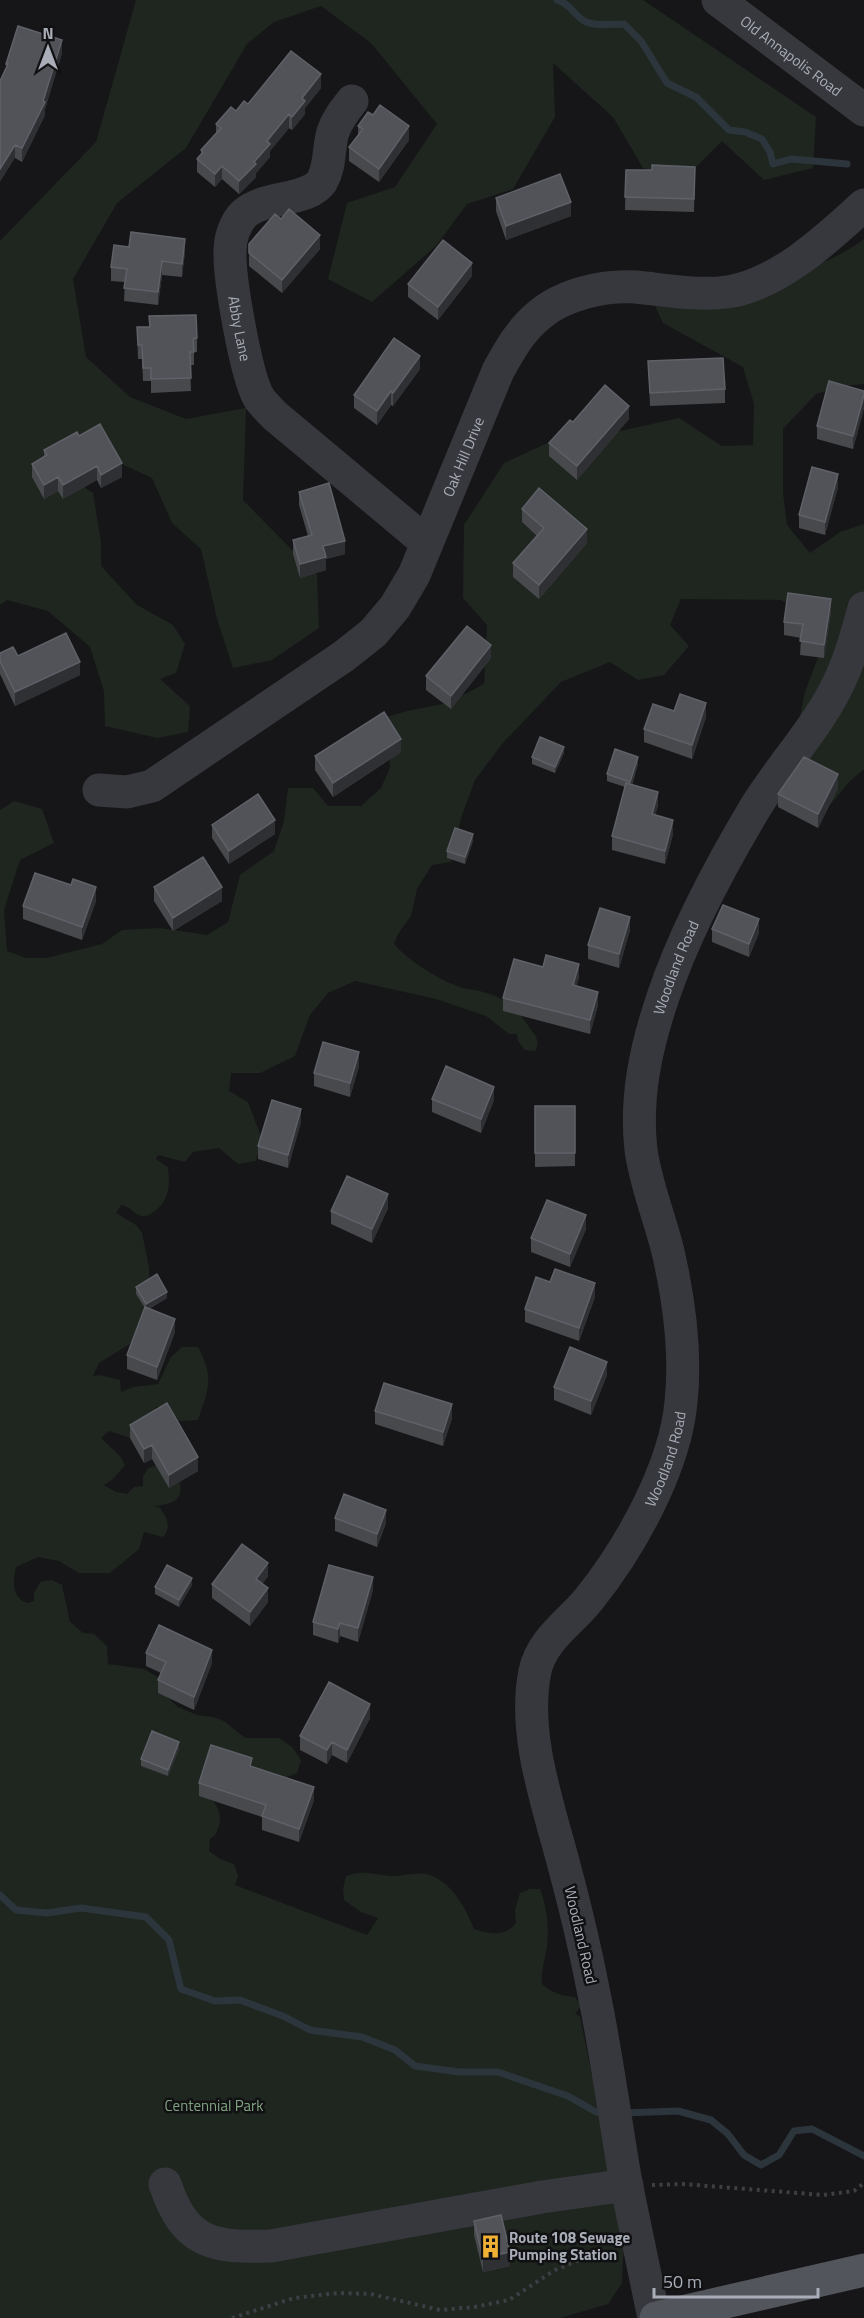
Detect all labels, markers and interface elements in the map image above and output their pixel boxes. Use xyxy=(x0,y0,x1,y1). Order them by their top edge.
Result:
street label: Old Annapolis Road xyxy=(736,9,847,101)
north arrow xyxy=(18,18,78,78)
text: N xyxy=(42,21,54,45)
street label: Abby Lane xyxy=(223,294,258,363)
street label: Oak Hill Drive xyxy=(436,413,489,500)
street label: Woodland Road xyxy=(647,916,704,1017)
street label: Woodland Road xyxy=(638,1410,691,1510)
street label: Woodland Road xyxy=(559,1884,603,1986)
park label: Centennial Park xyxy=(165,2094,263,2117)
place label: Route 108 Sewage Pumping Station xyxy=(509,2226,630,2266)
building icon: Route 108 Sewage Pumping Station xyxy=(478,2233,504,2259)
scale bar xyxy=(654,2261,818,2299)
text: 50 m xyxy=(663,2268,702,2295)

